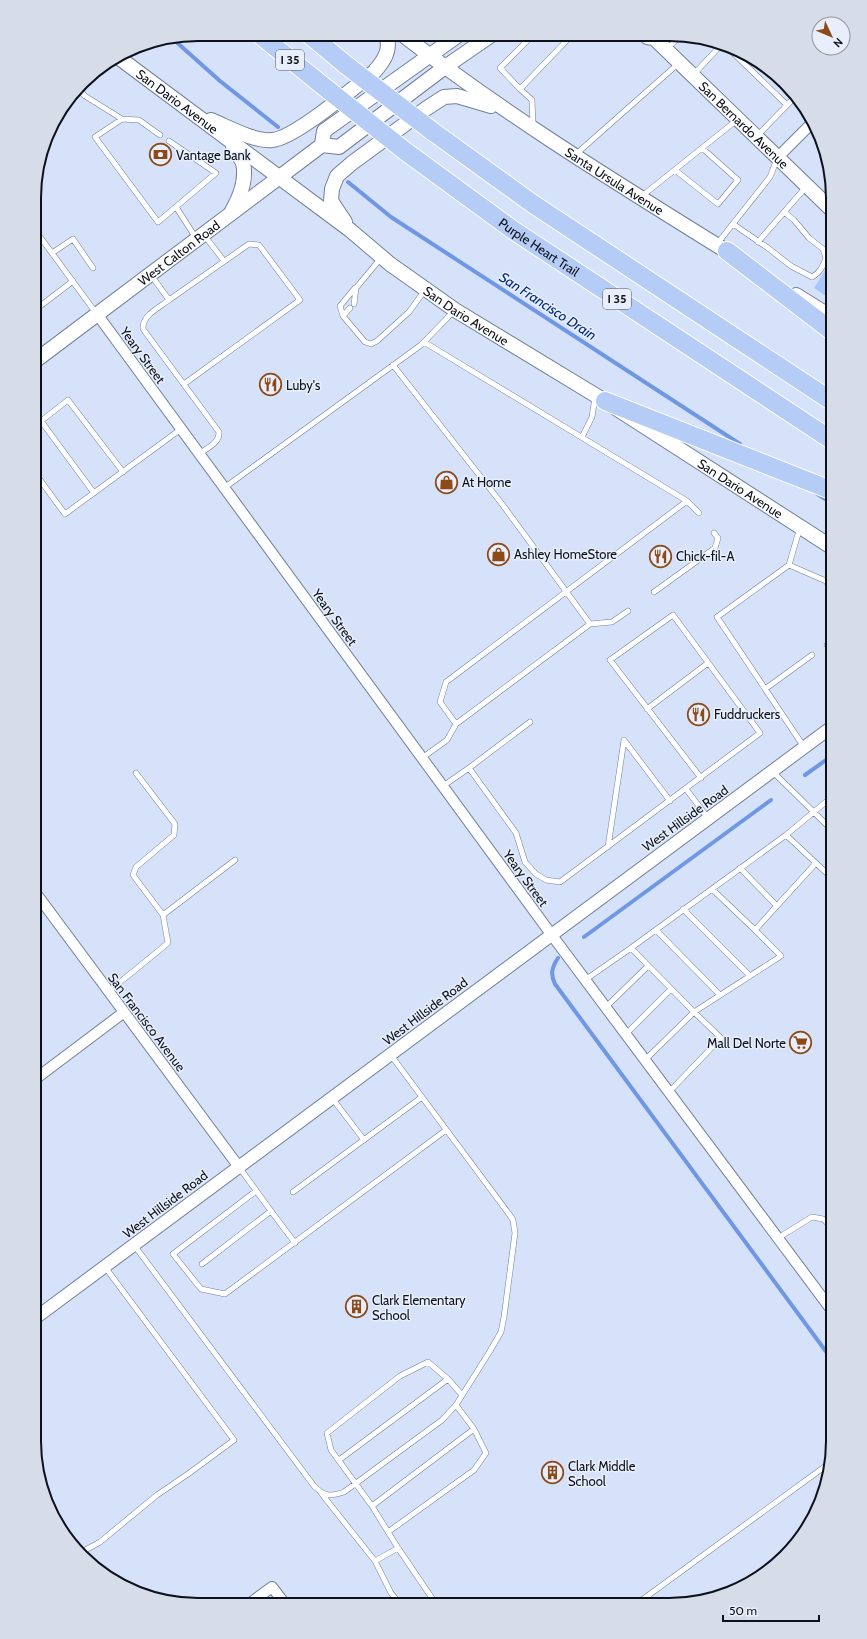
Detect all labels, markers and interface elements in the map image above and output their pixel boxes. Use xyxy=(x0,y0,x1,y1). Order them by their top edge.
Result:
north arrow xyxy=(811,16,851,56)
text: N xyxy=(830,35,846,51)
road number: I 35 xyxy=(276,50,304,70)
street label: San Dario Avenue xyxy=(133,66,222,137)
street label: San Bernardo Avenue xyxy=(696,78,792,172)
bank icon: Vantage Bank xyxy=(148,142,174,168)
street label: Santa Ursula Avenue xyxy=(562,144,667,218)
place label: Vantage Bank xyxy=(176,147,251,163)
street label: Purple Heart Trail xyxy=(496,214,582,280)
street label: West Calton Road xyxy=(135,217,223,289)
water label: San Francisco Drain xyxy=(496,268,600,344)
street label: San Dario Avenue xyxy=(421,282,512,349)
road number: I 35 xyxy=(603,289,631,309)
street label: Yeary Street xyxy=(116,323,169,387)
restaurant icon: Luby's xyxy=(258,372,284,398)
place label: Luby's xyxy=(286,377,321,393)
street label: San Dario Avenue xyxy=(695,455,786,522)
shop icon: At Home xyxy=(433,469,459,495)
place label: At Home xyxy=(462,474,512,490)
shop icon: Ashley HomeStore xyxy=(486,541,512,567)
restaurant icon: Chick-fil-A xyxy=(648,543,674,569)
place label: Ashley HomeStore xyxy=(514,546,617,562)
place label: Chick-fil-A xyxy=(676,548,734,564)
street label: Yeary Street xyxy=(308,585,361,649)
restaurant icon: Fuddruckers xyxy=(686,701,712,727)
place label: Fuddruckers xyxy=(714,706,781,722)
street label: West Hillside Road xyxy=(639,781,731,855)
street label: Yeary Street xyxy=(499,846,552,910)
street label: San Francisco Avenue xyxy=(105,970,189,1075)
street label: West Hillside Road xyxy=(379,974,471,1048)
supermarket icon: Mall Del Norte xyxy=(788,1030,814,1056)
place label: Mall Del Norte xyxy=(707,1035,786,1051)
street label: West Hillside Road xyxy=(119,1167,211,1241)
place label: Clark Elementary School xyxy=(372,1292,466,1323)
building icon: Clark Elementary School xyxy=(343,1294,369,1320)
place label: Clark Middle School xyxy=(568,1458,636,1489)
building icon: Clark Middle School xyxy=(540,1460,566,1486)
scale bar xyxy=(723,1597,819,1623)
text: 50 m xyxy=(729,1603,757,1618)

